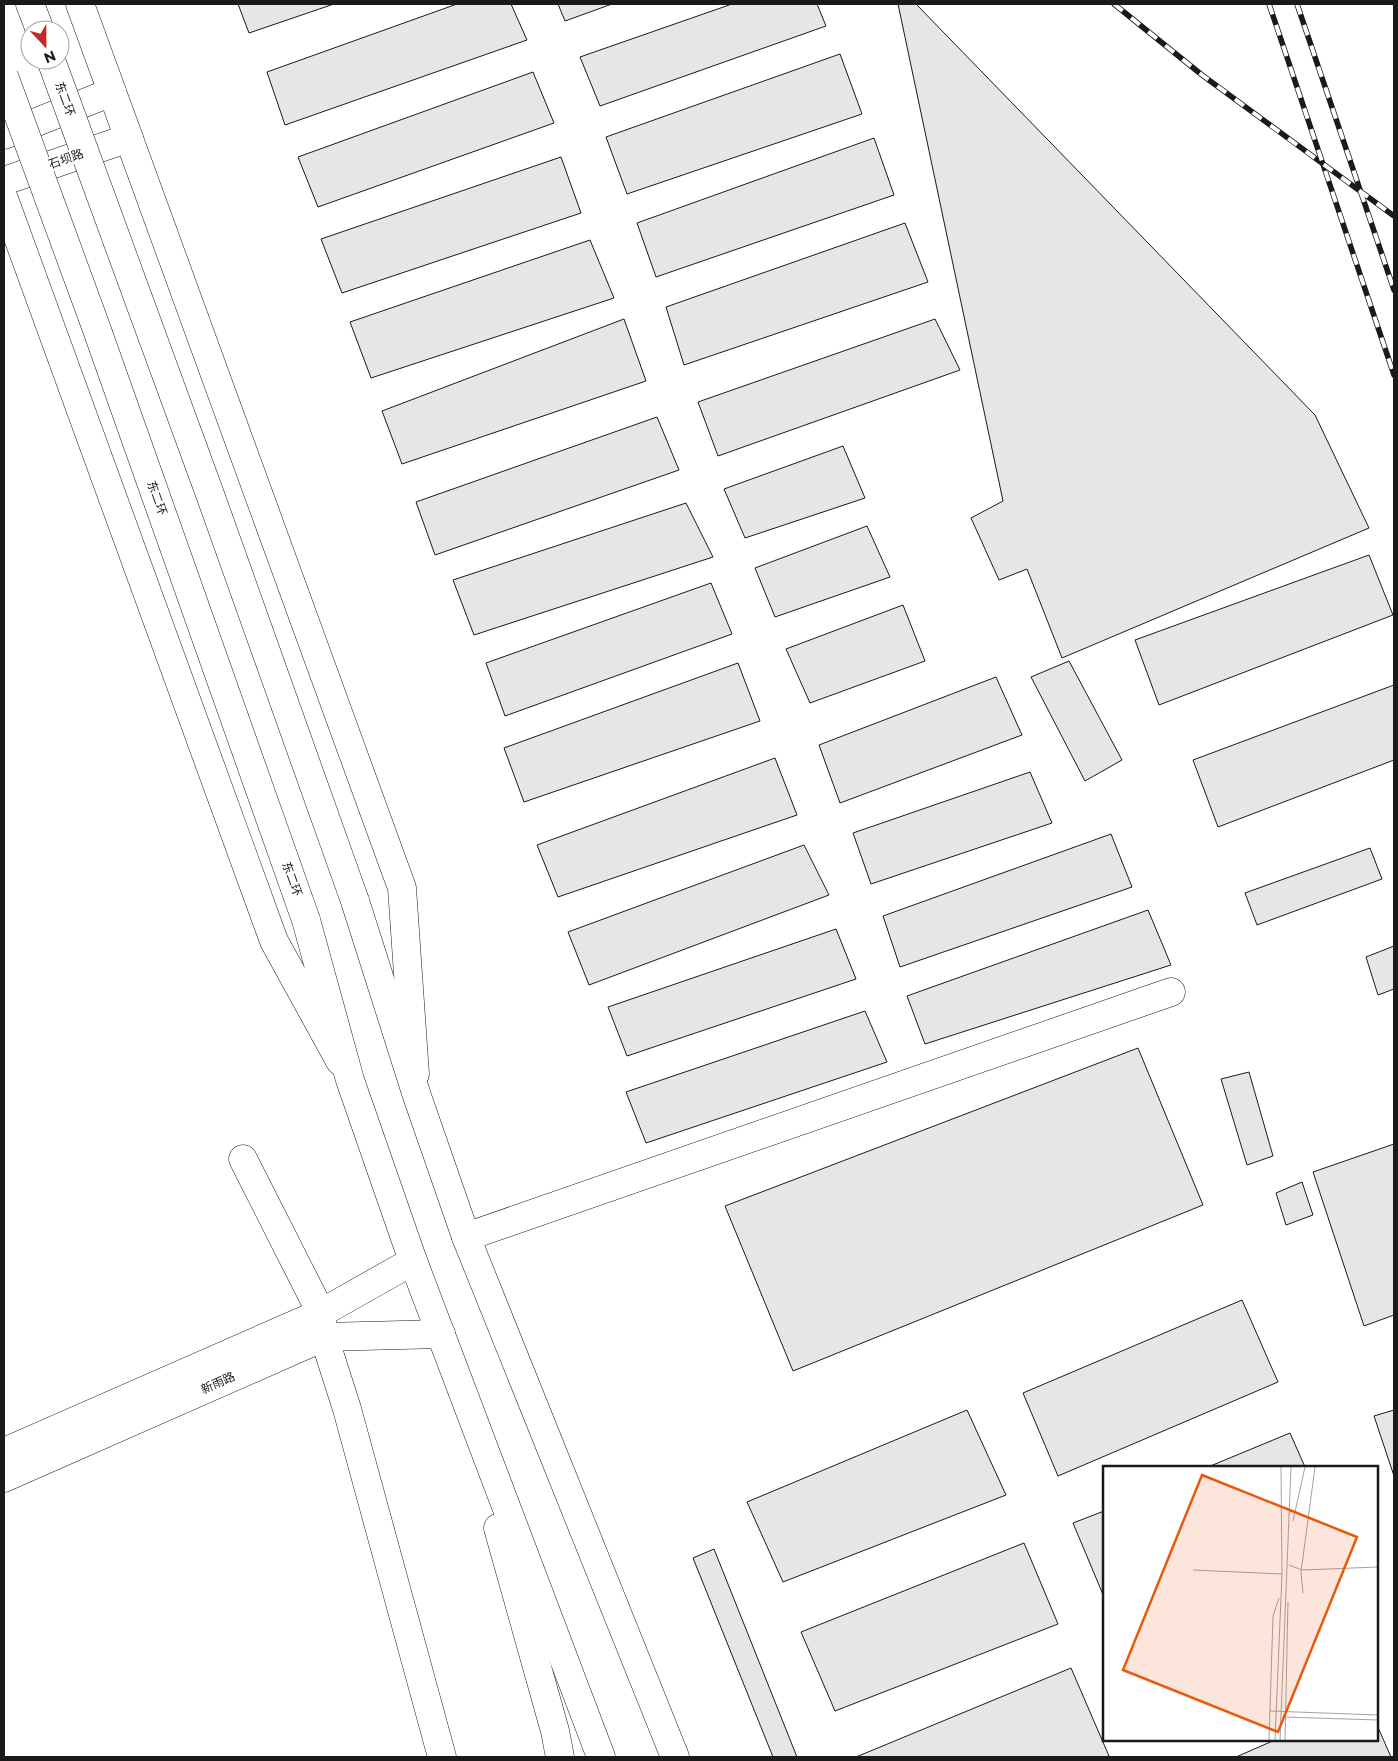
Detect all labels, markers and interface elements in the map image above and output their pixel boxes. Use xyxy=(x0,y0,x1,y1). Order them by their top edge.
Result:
north arrow xyxy=(20,20,70,70)
text: N xyxy=(41,47,58,68)
street label: 东二环 xyxy=(52,79,79,118)
street label: 石坝路 xyxy=(46,146,85,171)
street label: 东二环 xyxy=(144,478,171,517)
street label: 东二环 xyxy=(279,859,306,898)
street label: 新雨路 xyxy=(198,1368,237,1397)
inset map xyxy=(1103,1466,1378,1741)

